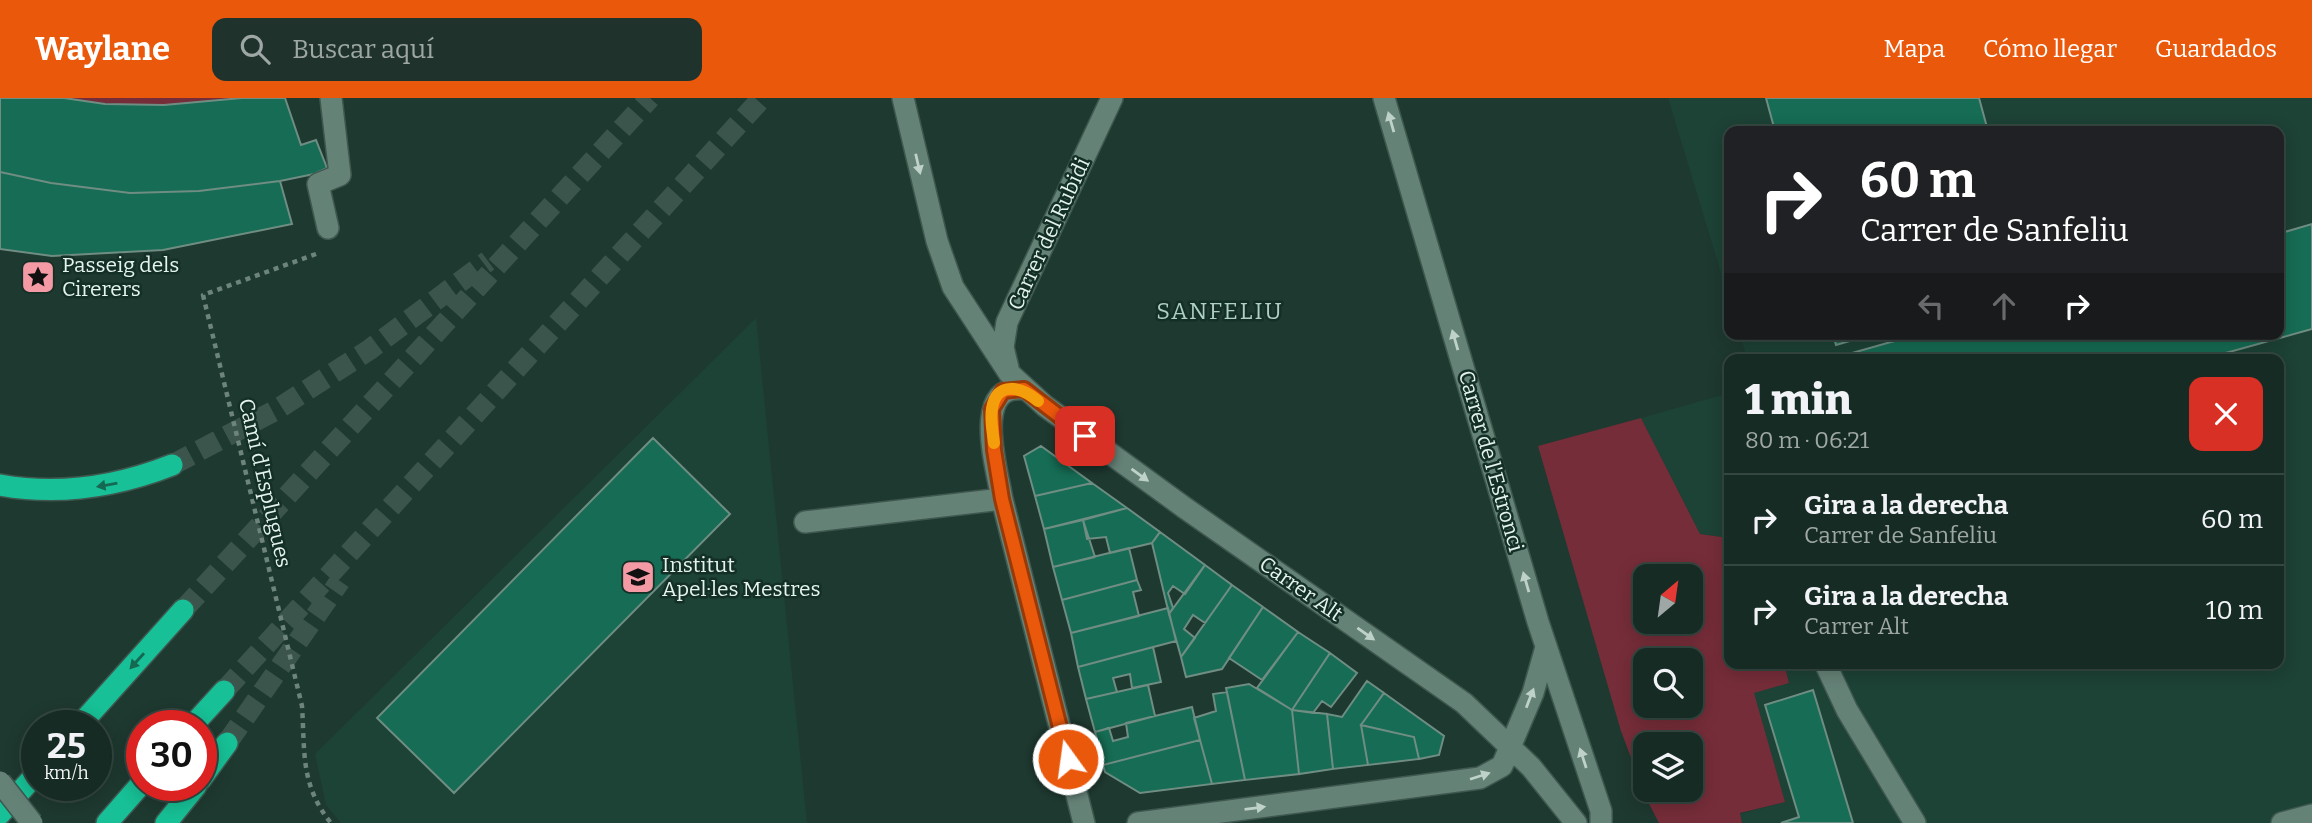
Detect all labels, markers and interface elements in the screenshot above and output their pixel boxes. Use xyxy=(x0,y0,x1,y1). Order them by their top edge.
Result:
search box xyxy=(212,18,702,81)
text: Waylane xyxy=(35,29,170,69)
icon: search xyxy=(236,30,274,68)
text: Buscar aquí xyxy=(292,34,434,65)
text: Mapa xyxy=(1884,35,1945,63)
text: Cómo llegar xyxy=(1983,35,2117,63)
text: Guardados xyxy=(2155,35,2277,63)
one-way arrow xyxy=(1385,111,1395,132)
text: 60 m xyxy=(1860,151,1976,210)
one-way arrow xyxy=(913,153,924,175)
street label: Carrer del Rubidi xyxy=(1002,154,1096,314)
icon: right xyxy=(1745,154,1836,245)
text: Carrer de Sanfeliu xyxy=(1860,211,2129,249)
place label: Passeig dels Cirerers xyxy=(62,252,179,302)
place icon: Passeig dels Cirerers xyxy=(19,258,57,296)
icon: left xyxy=(1912,287,1950,325)
icon: ahead xyxy=(1985,287,2023,325)
icon: right xyxy=(2058,287,2096,325)
district label: SANFELIU xyxy=(1156,297,1284,325)
one-way arrow xyxy=(1449,329,1459,350)
street label: Carrer de l'Estronci xyxy=(1453,367,1529,555)
text: 1 min xyxy=(1745,375,1852,425)
button: close xyxy=(2189,377,2263,451)
street label: Camí d'Esplugues xyxy=(233,396,297,570)
pin xyxy=(1055,406,1115,466)
icon: arrive xyxy=(1066,417,1104,455)
text: 80 m · 06:21 xyxy=(1745,426,1869,454)
one-way arrow xyxy=(1131,468,1149,482)
one-way arrow xyxy=(96,480,118,491)
text: Gira a la derecha xyxy=(1804,490,2008,521)
icon: right xyxy=(1745,501,1783,539)
text: 60 m xyxy=(2201,504,2263,535)
text: Carrer de Sanfeliu xyxy=(1804,521,1997,549)
street label: Carrer Alt xyxy=(1254,551,1348,627)
place label: Institut Apel·les Mestres xyxy=(662,552,820,602)
school or university icon: Institut Apel·les Mestres xyxy=(619,558,657,596)
north arrow xyxy=(1633,564,1703,634)
map controls xyxy=(1633,564,1703,802)
one-way arrow xyxy=(1521,571,1531,592)
text: Gira a la derecha xyxy=(1804,581,2008,612)
icon: right xyxy=(1745,592,1783,630)
text: 10 m xyxy=(2206,595,2263,626)
text: Carrer Alt xyxy=(1804,612,1909,640)
one-way arrow xyxy=(1357,627,1375,641)
button: search xyxy=(1633,648,1703,718)
one-way arrow xyxy=(129,652,145,670)
one-way arrow xyxy=(1525,687,1536,708)
speed limit sign: 30 xyxy=(126,710,217,801)
position arrow xyxy=(1031,722,1105,796)
text: 25 xyxy=(47,725,86,767)
button: layers xyxy=(1633,732,1703,802)
one-way arrow xyxy=(1577,747,1588,768)
text: km/h xyxy=(44,762,89,784)
one-way arrow xyxy=(1469,770,1490,781)
one-way arrow xyxy=(1244,802,1266,813)

